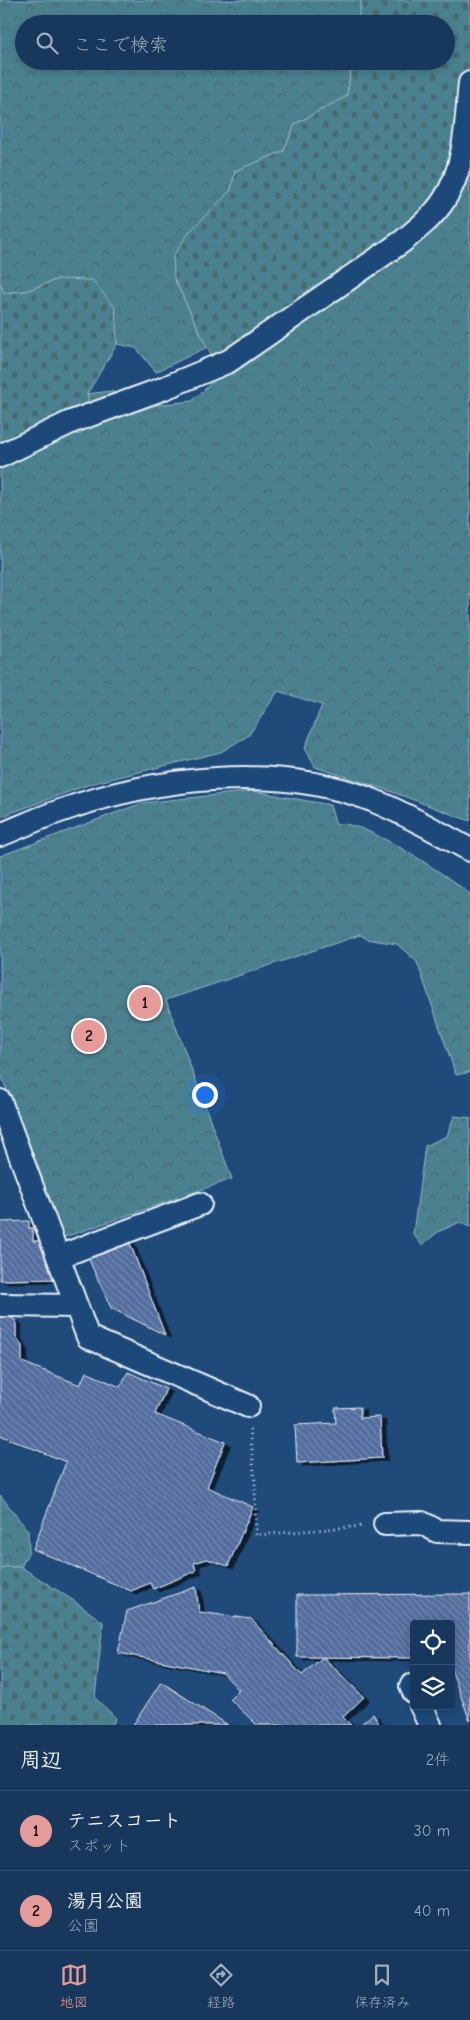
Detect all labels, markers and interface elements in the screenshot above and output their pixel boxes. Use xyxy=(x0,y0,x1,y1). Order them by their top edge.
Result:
search box xyxy=(15,15,455,70)
icon: search xyxy=(33,29,61,57)
text: ここで検索 xyxy=(73,34,168,56)
pin: 1 xyxy=(129,984,161,1022)
pin: 2 xyxy=(73,1017,105,1055)
your location xyxy=(192,1082,218,1108)
map controls xyxy=(410,1620,455,1710)
button: locate xyxy=(410,1620,455,1665)
button: layers xyxy=(410,1665,455,1710)
text: 周辺 xyxy=(20,1748,62,1772)
text: 2件 xyxy=(426,1751,450,1769)
text: テニスコート xyxy=(67,1810,181,1832)
text: 1 xyxy=(33,1822,39,1840)
text: 30 m xyxy=(414,1822,450,1840)
text: スポット xyxy=(67,1837,131,1855)
text: 湯月公園 xyxy=(67,1890,143,1912)
text: 2 xyxy=(32,1902,40,1920)
text: 40 m xyxy=(414,1902,450,1920)
text: 公園 xyxy=(67,1917,99,1935)
tab: 地図 xyxy=(60,1961,88,2011)
tab: 経路 xyxy=(207,1961,235,2011)
tab: 保存済み xyxy=(354,1961,410,2011)

